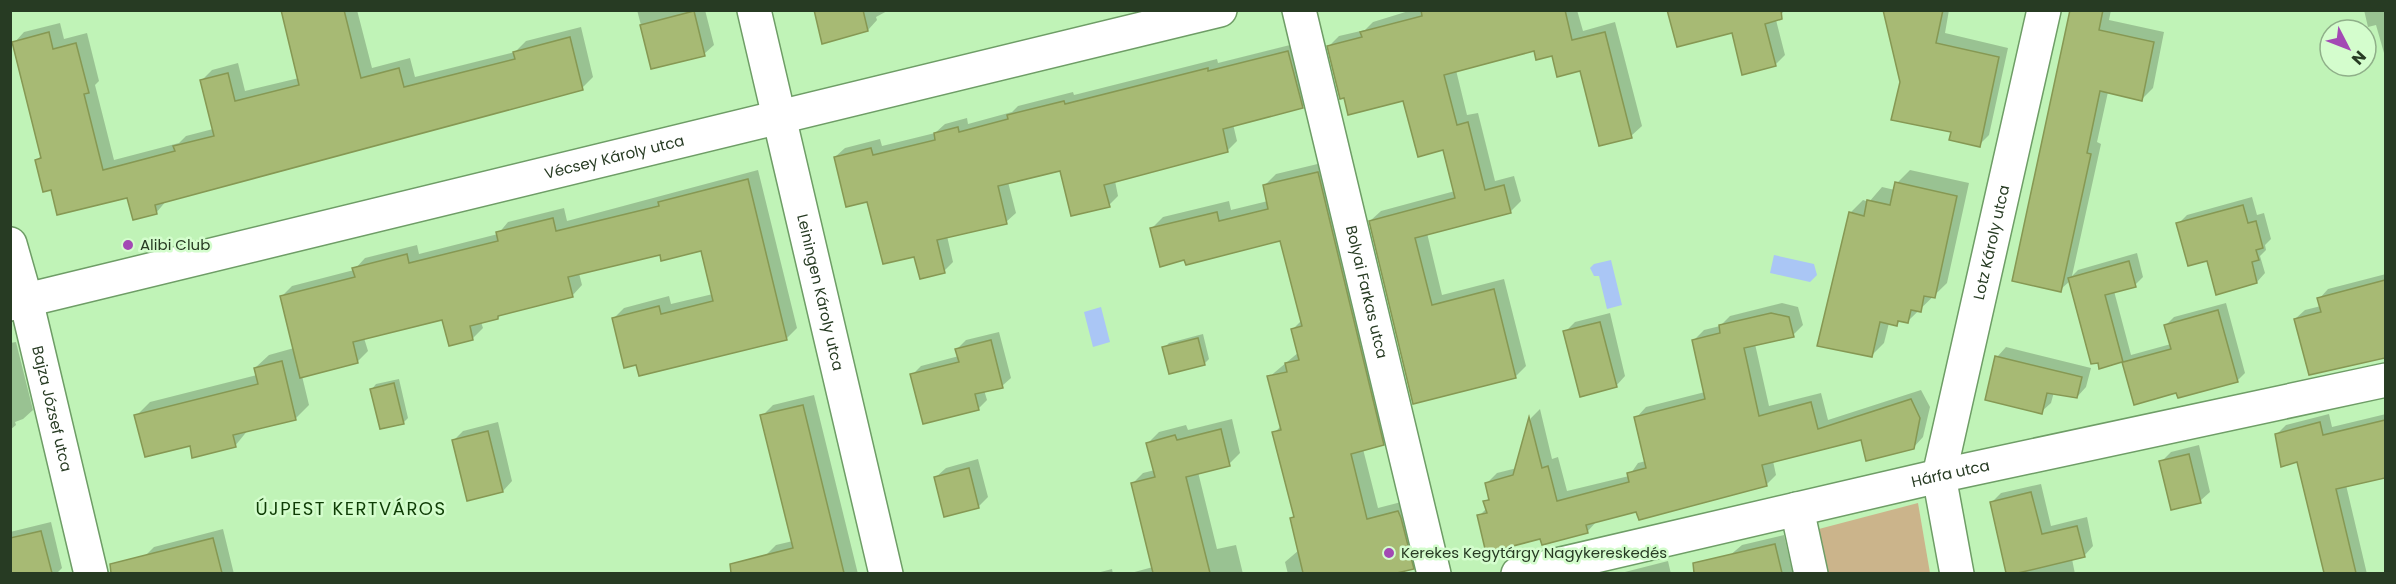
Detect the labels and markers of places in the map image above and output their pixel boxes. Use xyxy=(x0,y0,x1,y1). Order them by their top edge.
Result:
place label: Alibi Club xyxy=(140,234,210,255)
marker: Alibi Club xyxy=(121,238,135,252)
place label: Kerekes Kegytárgy Nagykereskedés xyxy=(1401,542,1667,563)
marker: Kerekes Kegytárgy Nagykereskedés xyxy=(1382,546,1396,560)

